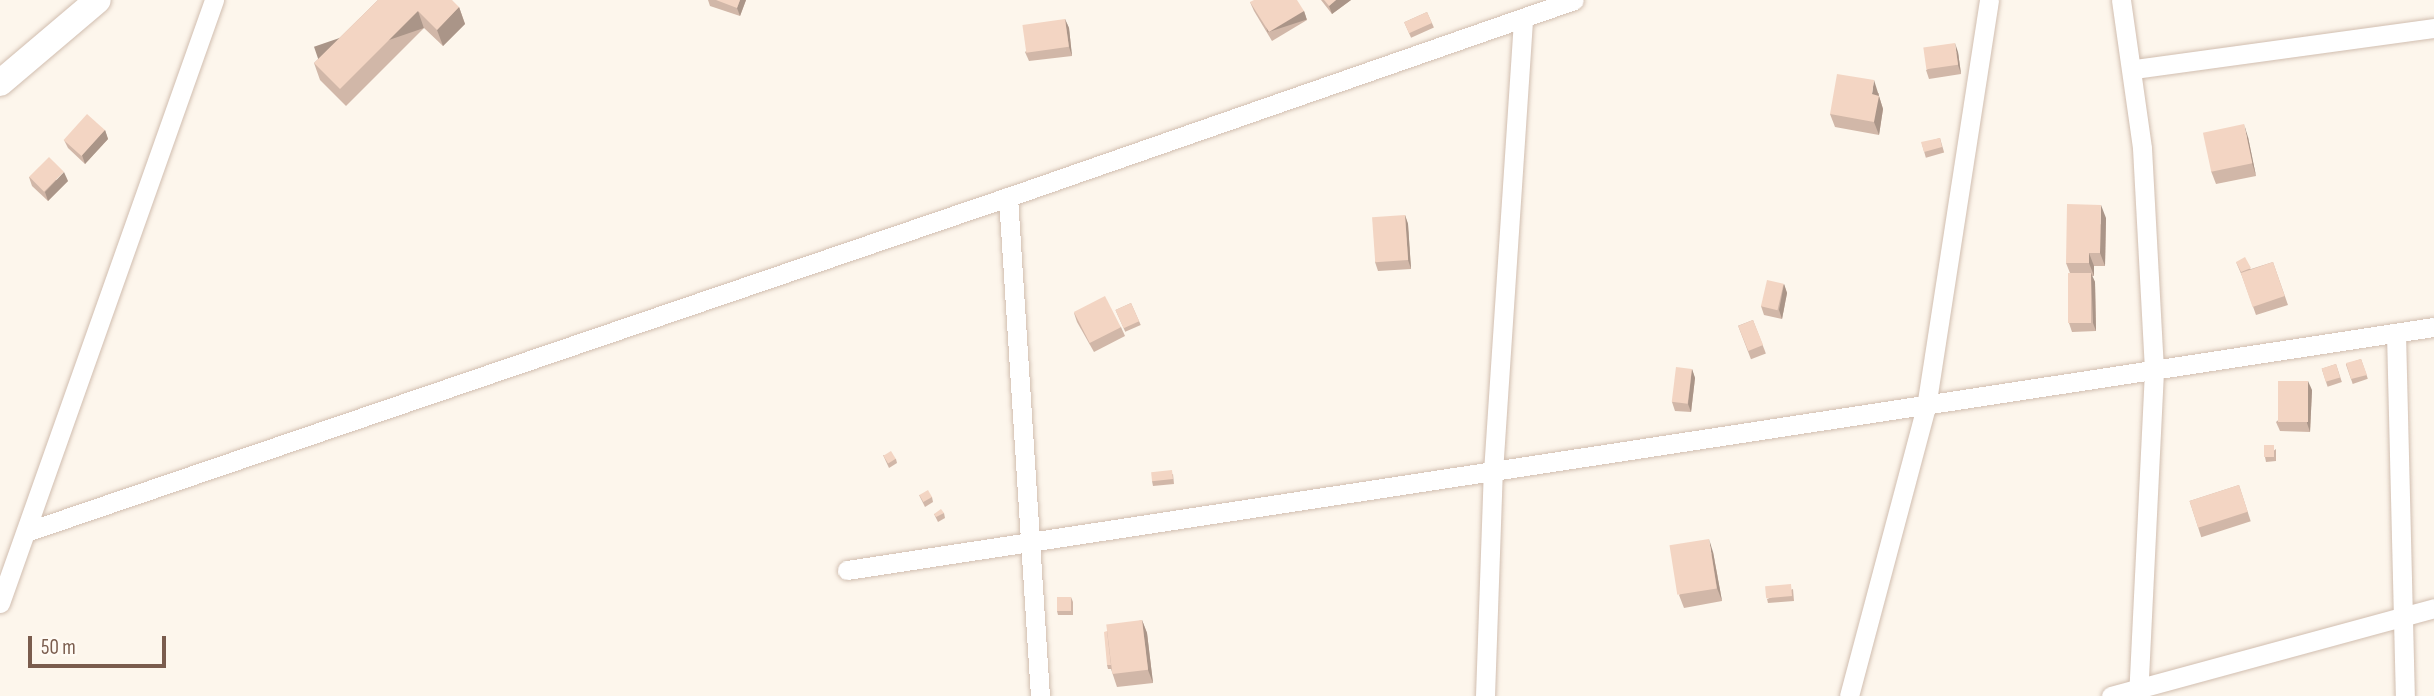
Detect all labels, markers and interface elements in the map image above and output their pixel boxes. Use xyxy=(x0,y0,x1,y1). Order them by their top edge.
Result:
scale bar xyxy=(32,622,170,666)
text: 50 m xyxy=(41,635,76,660)

